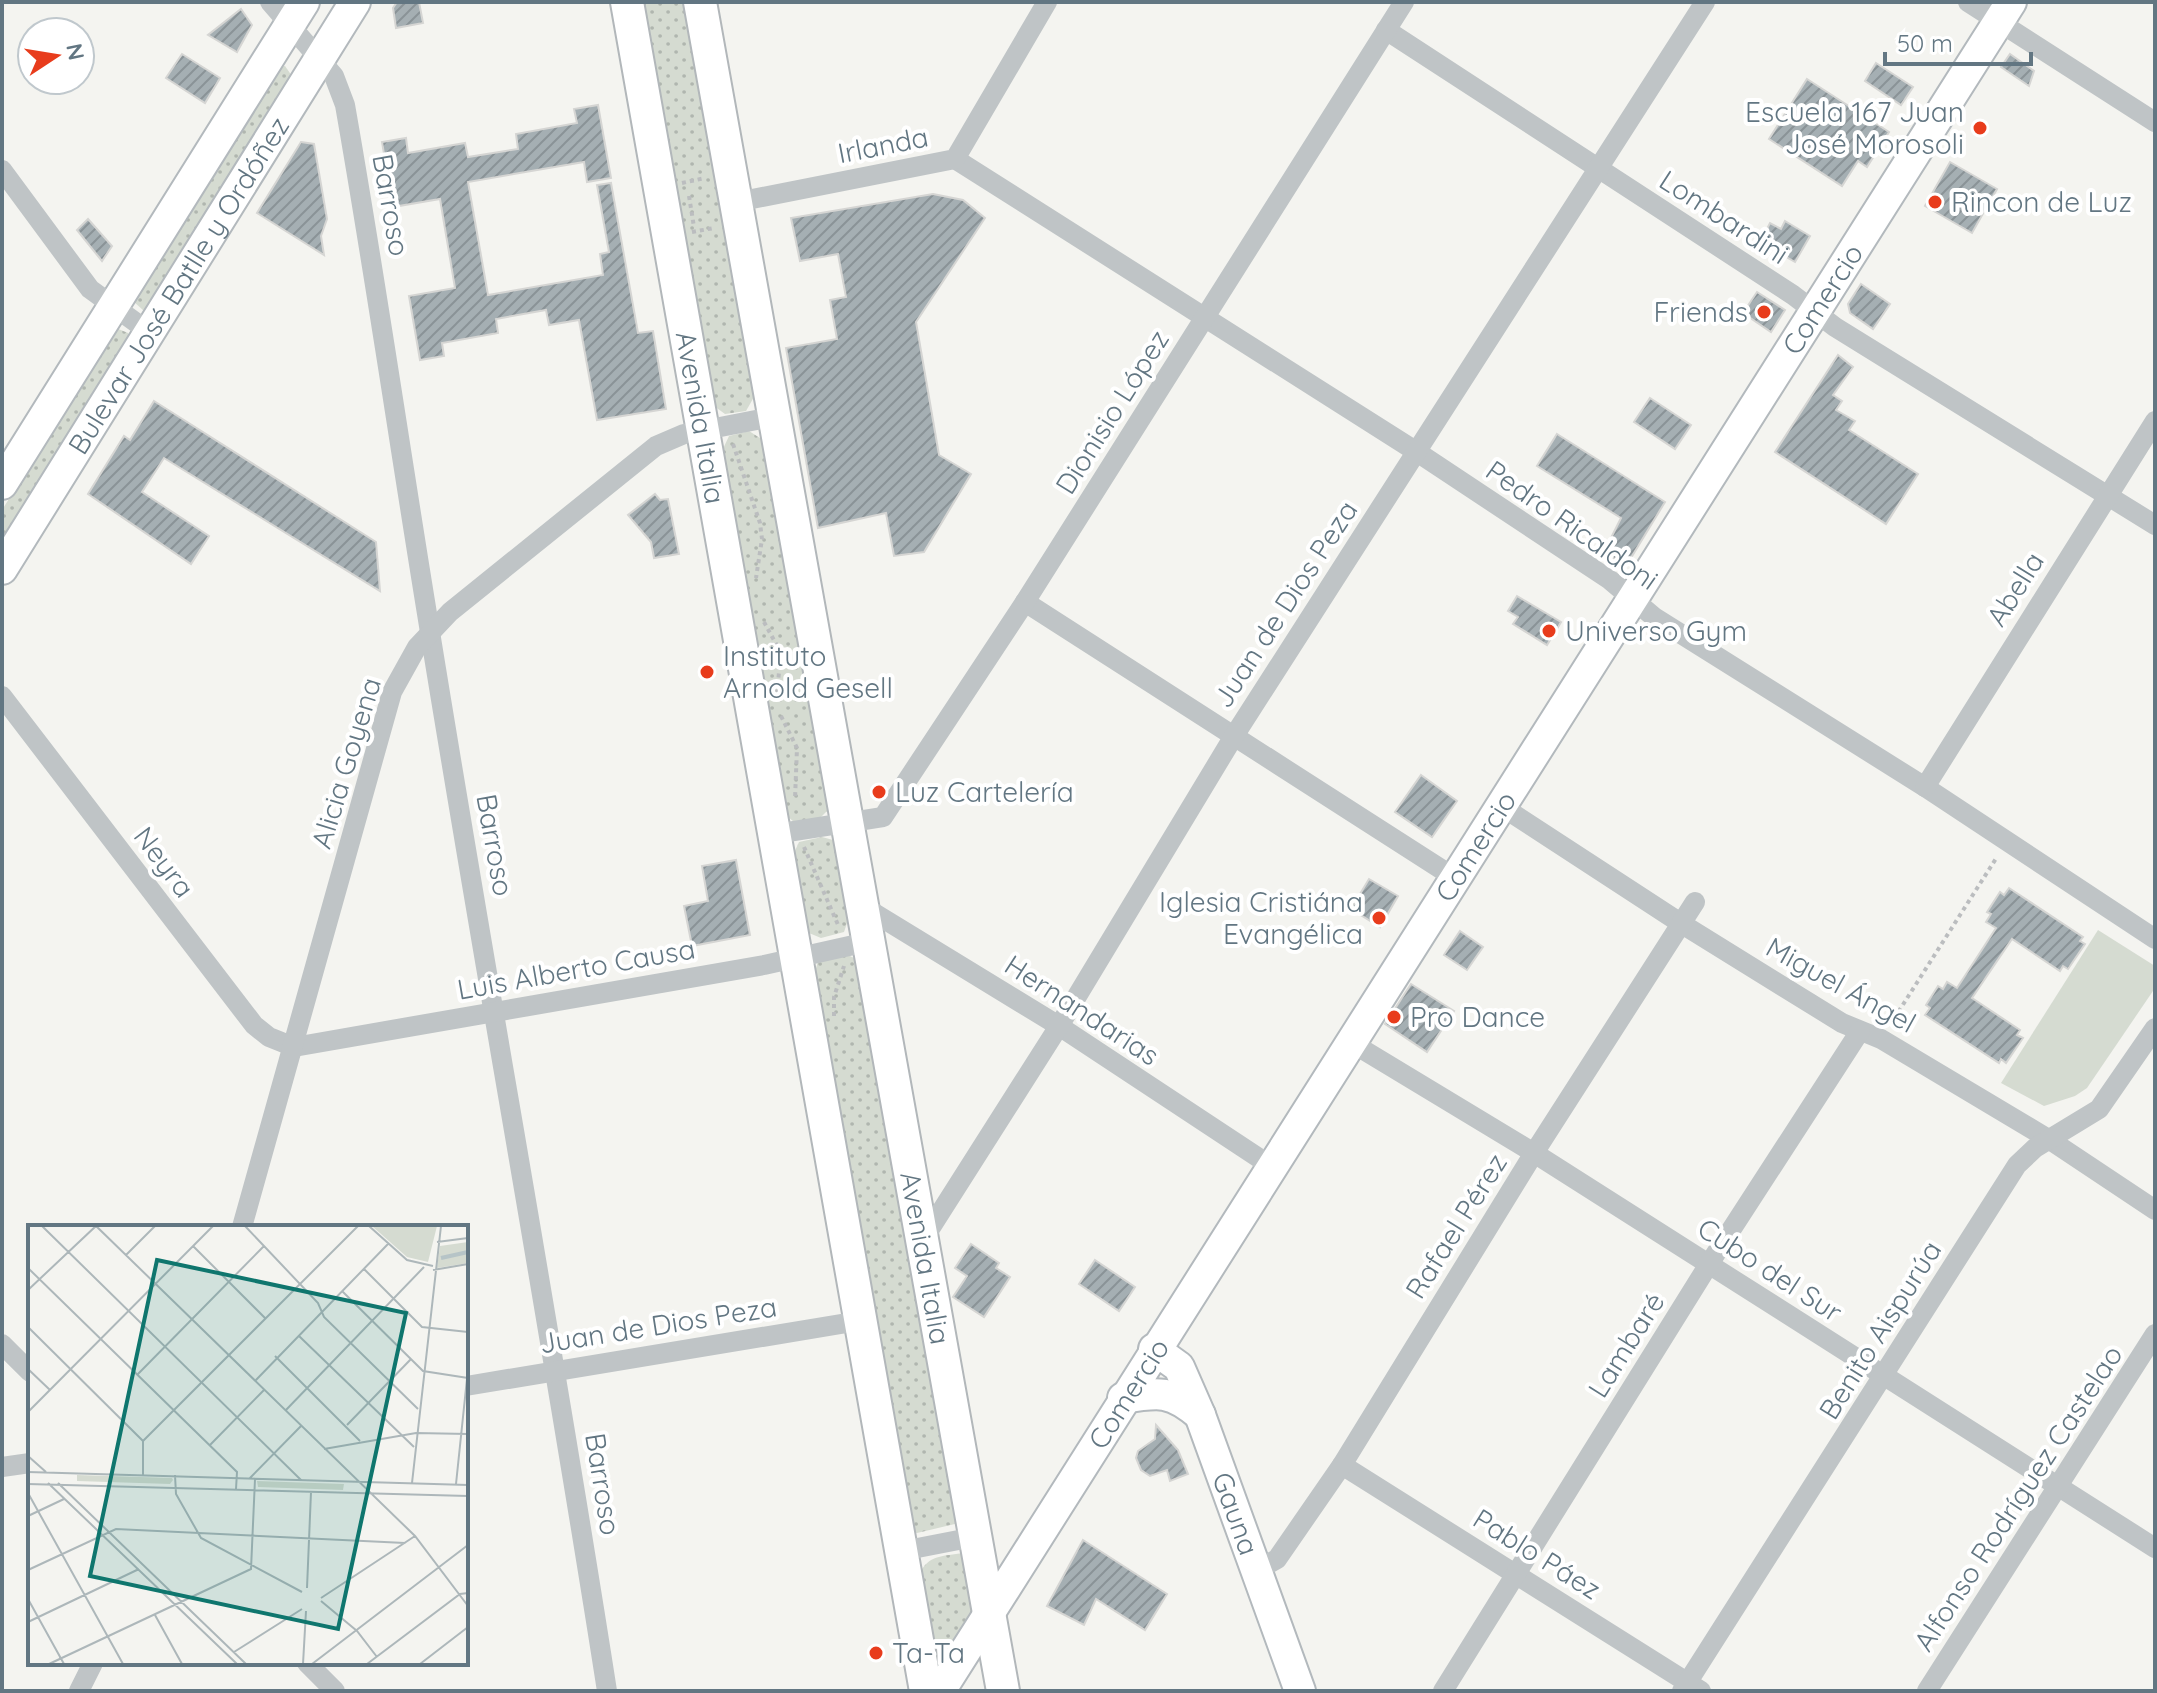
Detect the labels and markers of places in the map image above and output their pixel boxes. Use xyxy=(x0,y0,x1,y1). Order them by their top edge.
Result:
place label: Escuela 167 Juan José Morosoli xyxy=(1745,94,1964,161)
marker: Escuela 167 Juan José Morosoli xyxy=(1971,119,1989,137)
place label: Rincon de Luz xyxy=(1951,184,2132,219)
marker: Rincon de Luz xyxy=(1926,193,1944,211)
place label: Friends xyxy=(1654,294,1748,329)
marker: Friends xyxy=(1755,303,1773,321)
place label: Universo Gym xyxy=(1565,613,1747,648)
marker: Universo Gym xyxy=(1540,622,1558,640)
place label: Instituto Arnold Gesell xyxy=(723,638,893,705)
marker: Instituto Arnold Gesell xyxy=(698,663,716,681)
place label: Luz Cartelería xyxy=(895,774,1074,809)
marker: Luz Cartelería xyxy=(870,783,888,801)
place label: Iglesia Cristiána Evangélica xyxy=(1159,884,1363,951)
marker: Iglesia Cristiána Evangélica xyxy=(1370,909,1388,927)
place label: Pro Dance xyxy=(1410,999,1545,1034)
marker: Pro Dance xyxy=(1385,1008,1403,1026)
place label: Ta-Ta xyxy=(892,1635,965,1670)
marker: Ta-Ta xyxy=(867,1644,885,1662)

